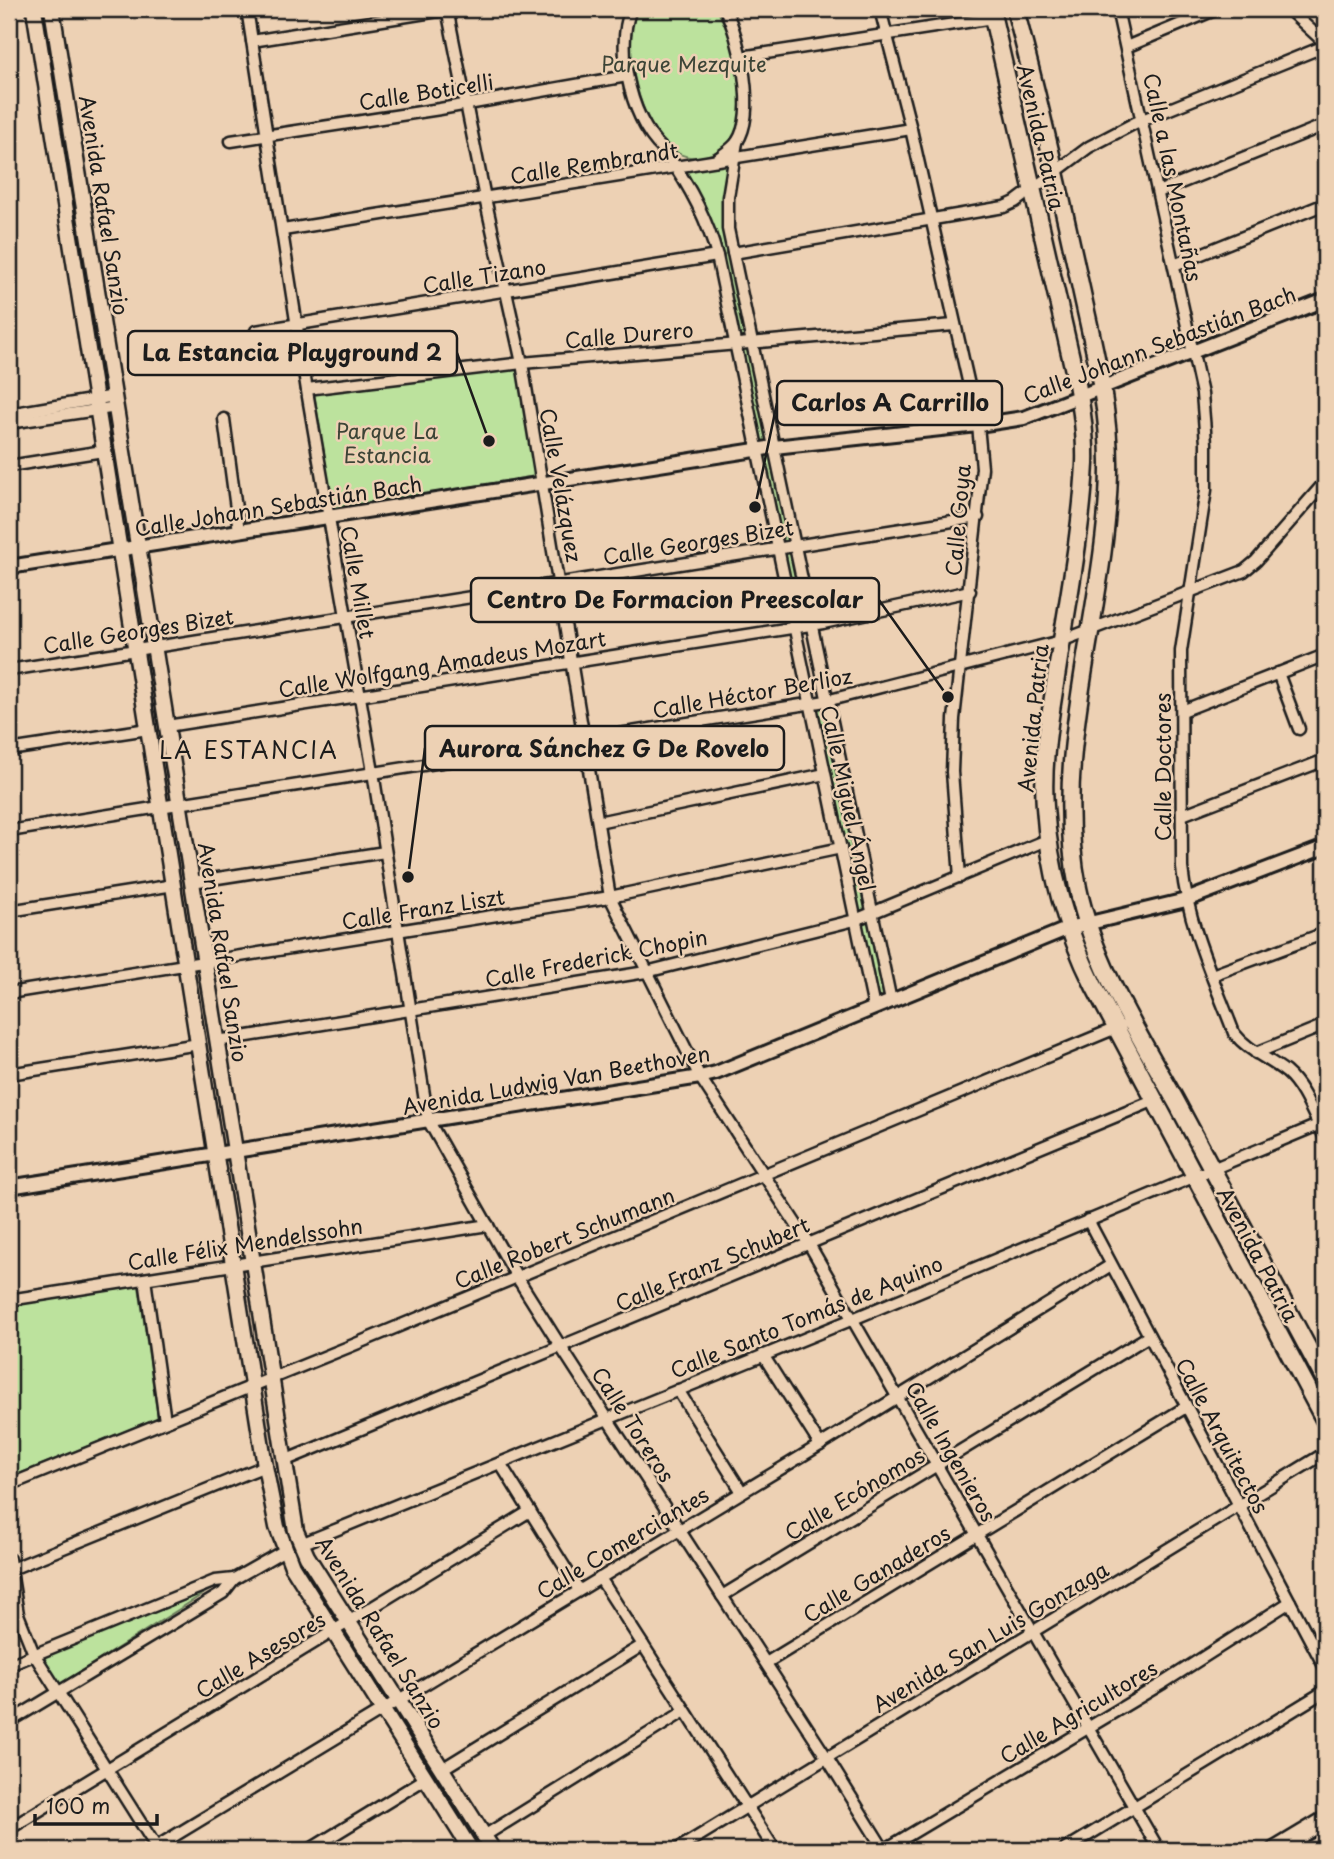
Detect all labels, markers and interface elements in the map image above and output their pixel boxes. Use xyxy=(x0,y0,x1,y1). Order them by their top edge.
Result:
park label: Parque Mezquite xyxy=(601,47,767,79)
street label: Avenida Patria xyxy=(1010,61,1075,214)
street label: Calle Boticelli xyxy=(356,65,496,117)
street label: Calle a las Montañas xyxy=(1136,70,1212,284)
street label: Avenida Rafael Sanzio xyxy=(72,93,138,317)
street label: Calle Rembrandt xyxy=(508,133,680,191)
street label: Calle Tizano xyxy=(420,249,548,301)
street label: Calle Johann Sebastián Bach xyxy=(1018,277,1300,411)
street label: Calle Durero xyxy=(563,312,695,356)
callout: La Estancia Playground 2 xyxy=(128,331,457,375)
text: La Estancia Playground 2 xyxy=(142,334,442,369)
callout: Carlos A Carrillo xyxy=(777,381,1002,425)
text: Carlos A Carrillo xyxy=(791,384,989,419)
street label: Calle Velázquez xyxy=(533,405,591,565)
park label: Parque La Estancia xyxy=(336,414,439,470)
street label: Calle Goya xyxy=(936,463,978,577)
street label: Calle Johann Sebastián Bach xyxy=(132,466,424,544)
street label: Calle Georges Bizet xyxy=(600,510,796,572)
street label: Calle Millet xyxy=(333,523,385,641)
callout: Centro De Formacion Preescolar xyxy=(471,578,879,622)
text: Centro De Formacion Preescolar xyxy=(487,581,864,616)
street label: Calle Georges Bizet xyxy=(40,599,236,661)
street label: Calle Wolfgang Amadeus Mozart xyxy=(276,621,608,705)
street label: Avenida Patria xyxy=(1008,641,1056,794)
street label: Calle Héctor Berlioz xyxy=(650,659,854,725)
street label: Calle Doctores xyxy=(1146,693,1178,841)
street label: Calle Miguel Ángel xyxy=(814,702,884,894)
callout: Aurora Sánchez G De Rovelo xyxy=(425,726,784,770)
text: Aurora Sánchez G De Rovelo xyxy=(438,730,769,765)
district label: LA ESTANCIA xyxy=(159,732,339,767)
street label: Avenida Rafael Sanzio xyxy=(191,840,257,1064)
street label: Calle Franz Liszt xyxy=(339,879,507,937)
street label: Calle Frederick Chopin xyxy=(482,920,710,994)
street label: Avenida Ludwig Van Beethoven xyxy=(400,1036,712,1122)
street label: Calle Robert Schumann xyxy=(449,1178,679,1296)
street label: Avenida Patria xyxy=(1210,1181,1309,1328)
street label: Calle Franz Schubert xyxy=(610,1208,814,1318)
street label: Calle Félix Mendelssohn xyxy=(125,1209,365,1277)
street label: Calle Santo Tomás de Aquino xyxy=(665,1247,947,1385)
street label: Calle Arquitectos xyxy=(1168,1351,1278,1519)
street label: Calle Toreros xyxy=(585,1360,683,1488)
street label: Calle Ingenieros xyxy=(899,1375,1005,1527)
street label: Calle Ecónomos xyxy=(778,1439,930,1547)
street label: Calle Comerciantes xyxy=(530,1478,714,1606)
street label: Calle Ganaderos xyxy=(796,1516,956,1630)
street label: Avenida Rafael Sanzio xyxy=(309,1529,453,1735)
street label: Avenida San Luis Gonzaga xyxy=(866,1552,1115,1719)
street label: Calle Asesores xyxy=(189,1603,331,1705)
street label: Calle Agricultores xyxy=(993,1651,1163,1771)
scale bar xyxy=(35,1782,158,1826)
text: 100 m xyxy=(46,1789,110,1821)

